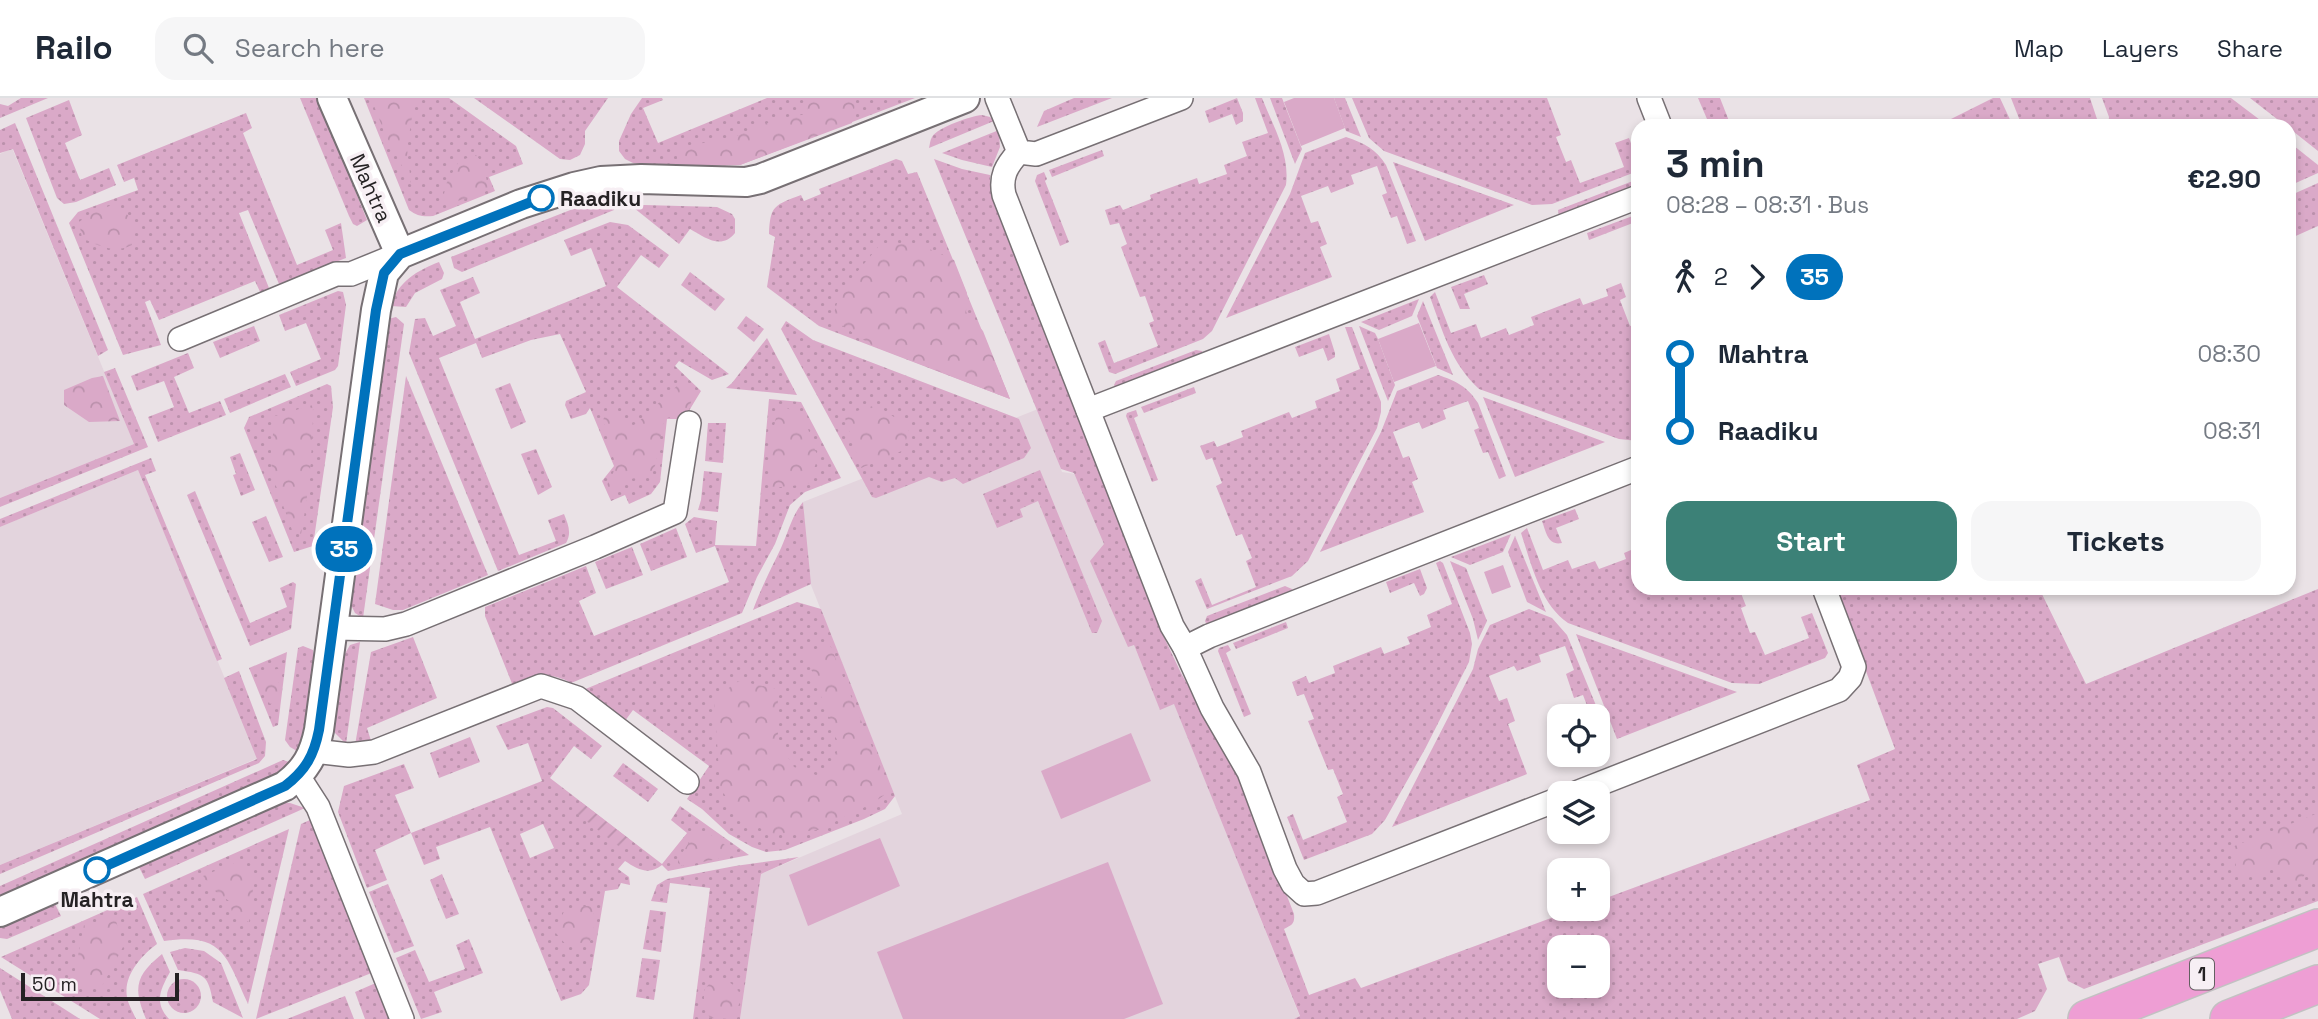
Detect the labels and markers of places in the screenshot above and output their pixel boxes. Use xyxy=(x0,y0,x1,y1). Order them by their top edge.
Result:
marker: Raadiku xyxy=(528,185,554,211)
place label: Raadiku xyxy=(560,185,641,212)
marker: Mahtra xyxy=(84,857,110,883)
place label: Mahtra xyxy=(60,886,134,913)

